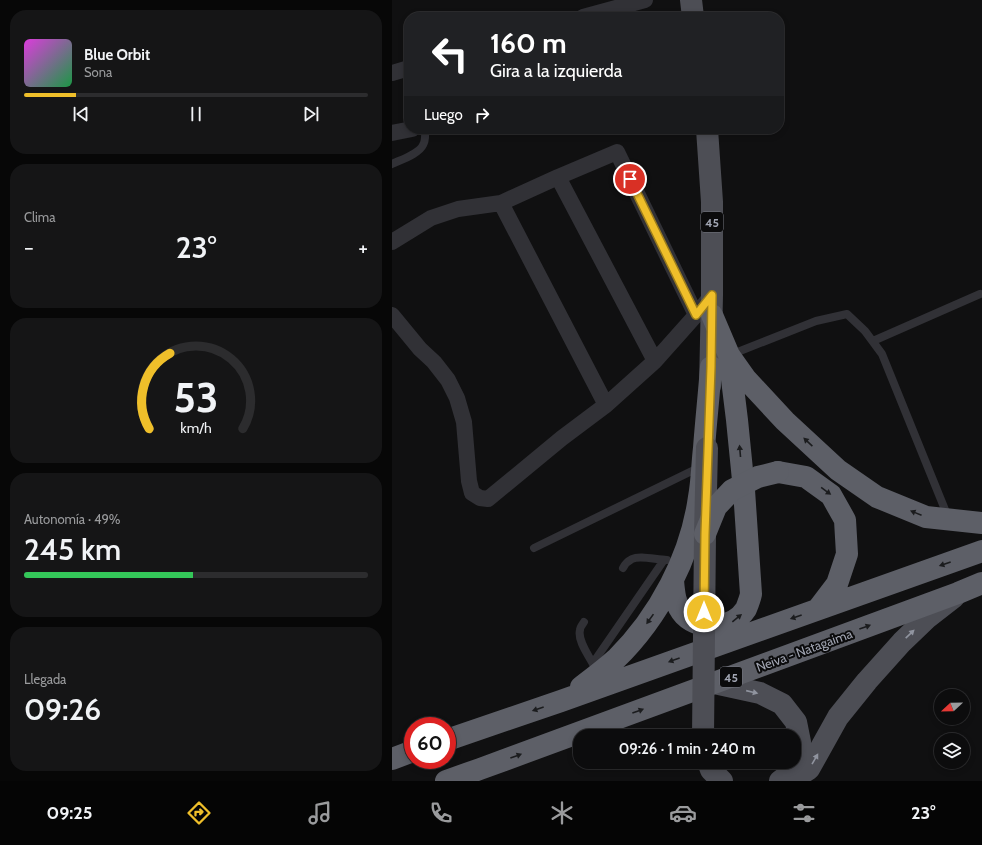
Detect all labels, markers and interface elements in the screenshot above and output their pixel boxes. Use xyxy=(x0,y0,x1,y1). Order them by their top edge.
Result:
text: 160 m xyxy=(490,26,566,60)
icon: left xyxy=(424,28,476,80)
text: Blue Orbit xyxy=(84,46,150,64)
text: Gira a la izquierda xyxy=(490,60,622,82)
text: Sona xyxy=(84,64,112,80)
icon: previous xyxy=(70,103,92,125)
icon: pause xyxy=(185,103,207,125)
icon: next xyxy=(300,103,322,125)
icon: right xyxy=(471,104,493,126)
text: Luego xyxy=(424,106,463,124)
pin xyxy=(613,162,647,196)
icon: arrive xyxy=(619,168,641,190)
text: Clima xyxy=(24,209,55,225)
road number: 45 xyxy=(701,212,723,232)
text: 23° xyxy=(176,229,216,266)
text: − xyxy=(24,234,34,261)
text: + xyxy=(358,234,368,261)
text: 53 xyxy=(174,371,218,421)
text: km/h xyxy=(180,418,212,436)
one-way arrow xyxy=(803,438,814,447)
one-way arrow xyxy=(737,445,744,457)
one-way arrow xyxy=(821,487,831,495)
one-way arrow xyxy=(910,509,922,515)
text: Autonomía · 49% xyxy=(24,511,121,527)
text: 245 km xyxy=(24,531,121,568)
one-way arrow xyxy=(939,561,951,567)
position arrow xyxy=(683,591,725,633)
one-way arrow xyxy=(646,613,654,624)
one-way arrow xyxy=(731,613,742,622)
one-way arrow xyxy=(790,614,802,620)
one-way arrow xyxy=(860,624,872,630)
street label: Neiva - Natagaima xyxy=(754,625,855,675)
one-way arrow xyxy=(905,629,915,639)
one-way arrow xyxy=(667,657,679,663)
road number: 45 xyxy=(720,667,742,687)
text: Llegada xyxy=(24,671,66,687)
one-way arrow xyxy=(745,689,758,695)
north arrow xyxy=(934,689,970,725)
map controls xyxy=(934,689,970,769)
text: 09:26 xyxy=(24,691,101,728)
one-way arrow xyxy=(532,706,544,712)
one-way arrow xyxy=(633,707,645,713)
speed limit sign: 60 xyxy=(404,717,456,769)
button: layers xyxy=(934,733,970,769)
text: 09:26 · 1 min · 240 m xyxy=(619,740,755,758)
one-way arrow xyxy=(511,752,523,758)
one-way arrow xyxy=(811,753,818,765)
icon: directions xyxy=(185,799,213,827)
icon: music xyxy=(306,799,334,827)
icon: phone xyxy=(427,799,455,827)
icon: climate xyxy=(548,799,576,827)
icon: car xyxy=(669,799,697,827)
icon: filters xyxy=(790,799,818,827)
text: 09:25 xyxy=(46,802,92,824)
text: 23° xyxy=(911,802,935,824)

